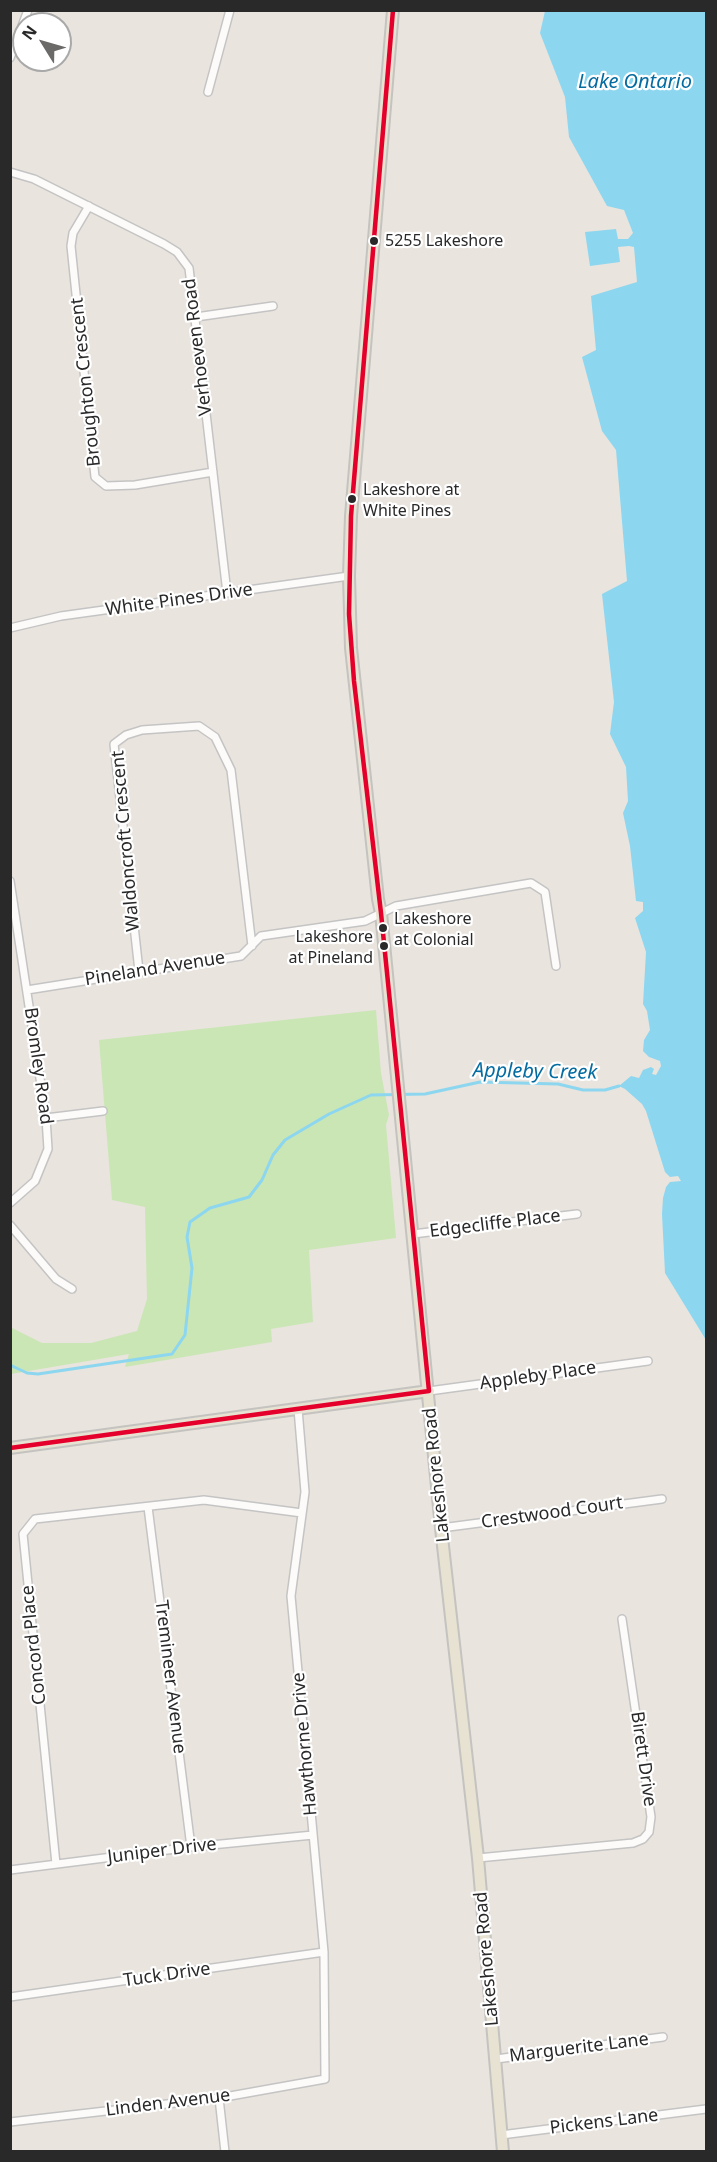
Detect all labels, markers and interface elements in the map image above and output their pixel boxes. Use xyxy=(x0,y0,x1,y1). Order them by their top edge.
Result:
north arrow xyxy=(12,12,72,72)
text: N xyxy=(17,21,42,44)
water label: Lake Ontario xyxy=(578,70,692,94)
place label: 5255 Lakeshore xyxy=(385,231,503,251)
marker: 5255 Lakeshore xyxy=(368,235,380,247)
street label: Verhoeven Road xyxy=(179,277,217,417)
street label: Broughton Crescent xyxy=(66,296,106,468)
place label: Lakeshore at White Pines xyxy=(363,480,459,518)
marker: Lakeshore at White Pines xyxy=(346,493,358,505)
street label: White Pines Drive xyxy=(104,579,254,621)
street label: Waldoncroft Crescent xyxy=(107,749,145,933)
place label: Lakeshore at Colonial xyxy=(394,909,474,947)
marker: Lakeshore at Colonial xyxy=(377,922,389,934)
place label: Lakeshore at Pineland xyxy=(289,927,373,965)
marker: Lakeshore at Pineland xyxy=(378,940,390,952)
street label: Pineland Avenue xyxy=(83,947,227,991)
street label: Bromley Road xyxy=(19,1006,57,1126)
water label: Appleby Creek xyxy=(473,1059,597,1085)
street label: Edgecliffe Place xyxy=(428,1205,562,1243)
street label: Appleby Place xyxy=(478,1357,598,1395)
street label: Lakeshore Road xyxy=(419,1407,455,1543)
street label: Crestwood Court xyxy=(480,1492,624,1534)
street label: Concord Place xyxy=(17,1584,51,1706)
street label: Tremineer Avenue xyxy=(150,1599,190,1755)
street label: Hawthorne Drive xyxy=(288,1671,322,1817)
street label: Birett Drive xyxy=(626,1710,660,1808)
street label: Juniper Drive xyxy=(106,1834,218,1868)
street label: Lakeshore Road xyxy=(470,1891,504,2027)
street label: Tuck Drive xyxy=(122,1958,212,1992)
street label: Marguerite Lane xyxy=(508,2029,650,2067)
street label: Linden Avenue xyxy=(104,2085,232,2121)
street label: Pickens Lane xyxy=(549,2105,659,2139)

